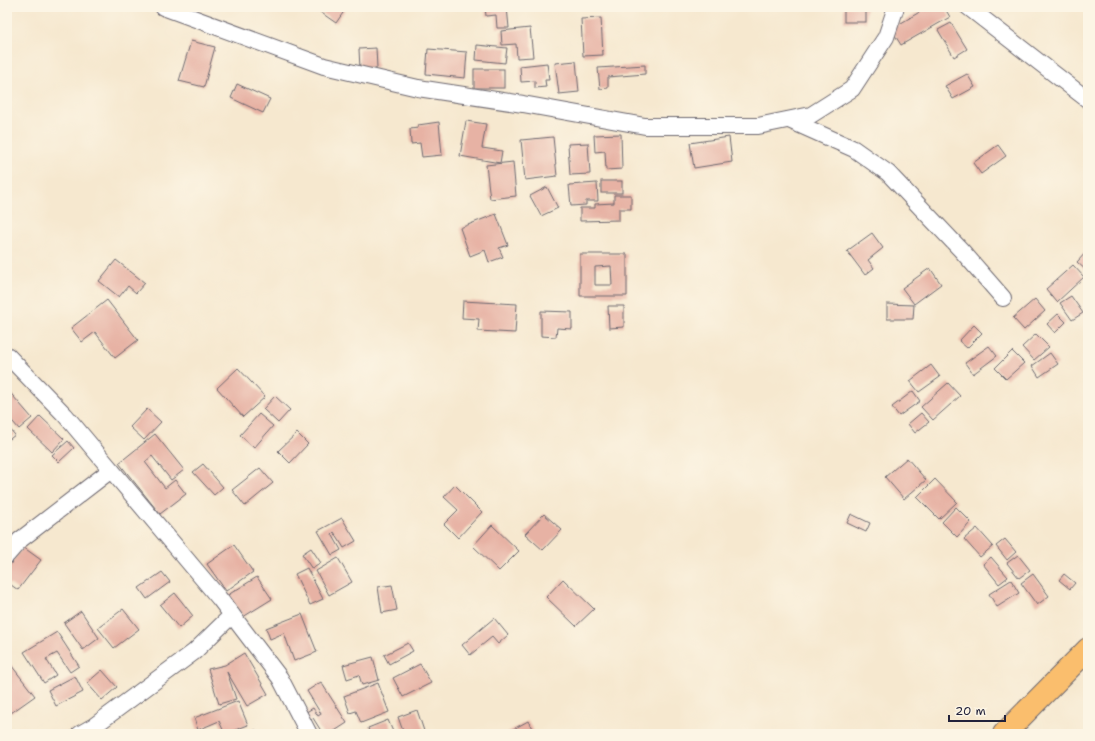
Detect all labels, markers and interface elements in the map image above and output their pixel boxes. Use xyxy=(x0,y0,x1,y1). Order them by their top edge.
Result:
scale bar xyxy=(949,697,1005,723)
text: 20 m xyxy=(955,703,986,719)

